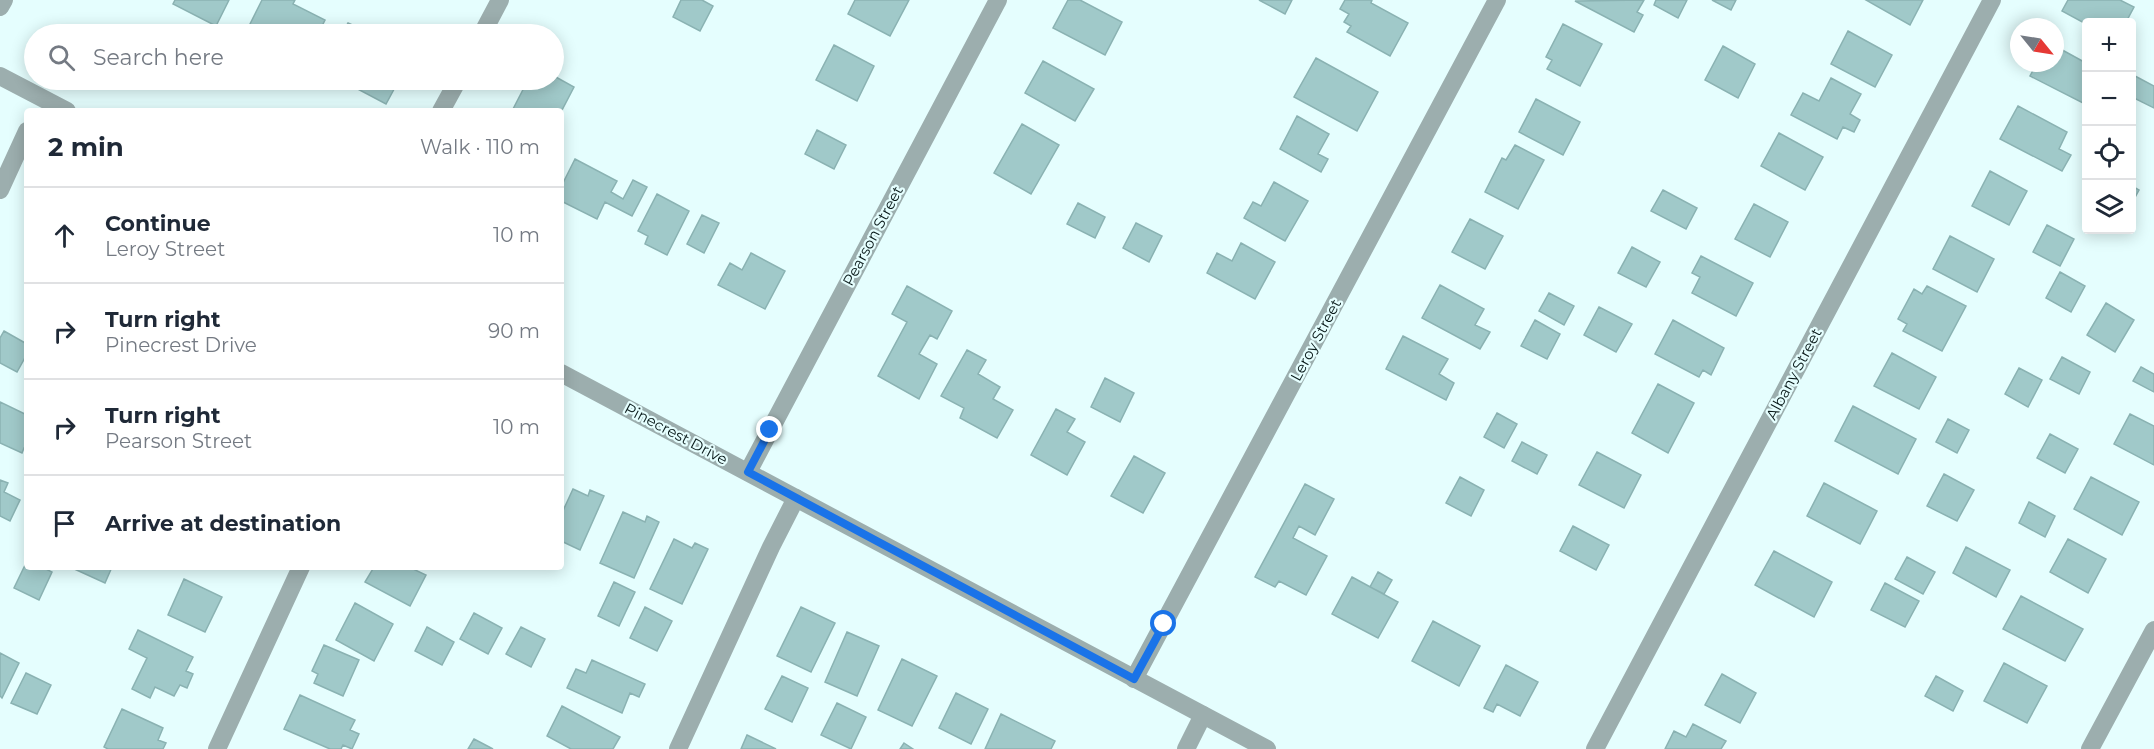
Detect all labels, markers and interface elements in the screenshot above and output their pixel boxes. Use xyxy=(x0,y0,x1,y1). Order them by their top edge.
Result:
north arrow xyxy=(2010,18,2064,72)
map controls xyxy=(2082,18,2136,234)
button: + xyxy=(2082,18,2136,72)
search box xyxy=(24,24,564,90)
icon: search xyxy=(45,41,78,74)
text: Search here xyxy=(93,44,224,71)
button: − xyxy=(2082,72,2136,126)
button: locate xyxy=(2082,126,2136,180)
text: 2 min xyxy=(48,131,124,163)
text: Walk · 110 m xyxy=(420,135,540,159)
button: layers xyxy=(2082,180,2136,234)
street label: Pearson Street xyxy=(838,183,907,289)
text: Continue xyxy=(105,210,211,237)
icon: ahead xyxy=(48,219,81,252)
text: 10 m xyxy=(493,223,540,247)
text: Leroy Street xyxy=(105,237,225,261)
street label: Leroy Street xyxy=(1286,295,1345,384)
text: Turn right xyxy=(105,306,220,333)
icon: right xyxy=(48,315,81,348)
text: 90 m xyxy=(488,319,540,343)
street label: Albany Street xyxy=(1761,325,1826,423)
text: Pinecrest Drive xyxy=(105,333,257,357)
street label: Pinecrest Drive xyxy=(621,398,731,469)
text: Turn right xyxy=(105,402,220,429)
icon: right xyxy=(48,411,81,444)
text: 10 m xyxy=(493,415,540,439)
route end xyxy=(756,416,782,442)
text: Pearson Street xyxy=(105,429,252,453)
icon: arrive xyxy=(48,507,81,540)
text: Arrive at destination xyxy=(105,510,341,537)
route start xyxy=(1150,610,1176,636)

